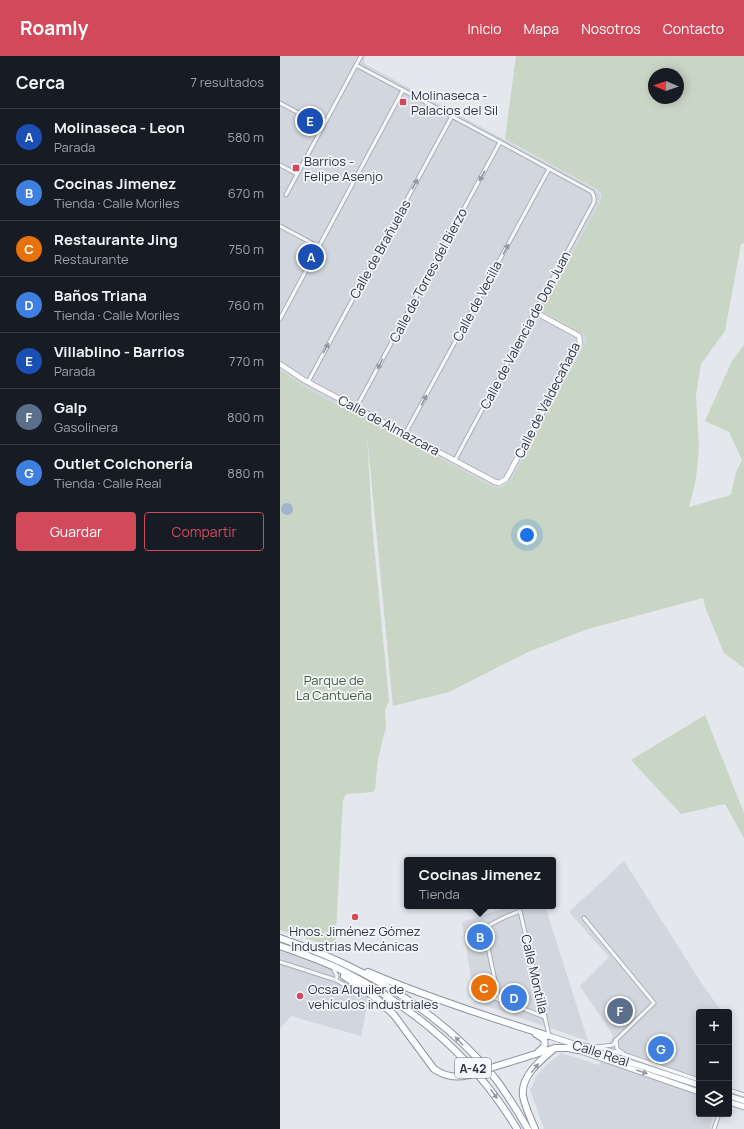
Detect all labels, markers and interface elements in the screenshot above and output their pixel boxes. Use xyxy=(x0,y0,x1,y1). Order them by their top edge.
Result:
text: Roamly xyxy=(20,15,88,41)
text: Inicio xyxy=(468,19,502,38)
text: Mapa xyxy=(524,19,559,38)
text: Nosotros xyxy=(581,19,641,38)
text: Contacto xyxy=(663,19,724,38)
north arrow xyxy=(648,68,684,104)
text: Cerca xyxy=(16,71,65,94)
text: 7 resultados xyxy=(191,73,264,91)
place label: Molinaseca - Palacios del Sil xyxy=(411,86,498,119)
marker: Molinaseca - Palacios del Sil xyxy=(398,97,408,107)
pin: E xyxy=(297,106,323,136)
text: Molinaseca - Leon xyxy=(54,117,185,138)
text: A xyxy=(25,128,33,146)
text: 580 m xyxy=(227,128,264,146)
text: Parada xyxy=(54,138,95,156)
place label: Barrios - Felipe Asenjo xyxy=(304,152,383,185)
marker: Barrios - Felipe Asenjo xyxy=(291,163,301,173)
one-way arrow xyxy=(478,170,485,182)
text: Cocinas Jimenez xyxy=(54,173,176,194)
one-way arrow xyxy=(412,178,418,190)
text: B xyxy=(25,184,33,202)
text: 670 m xyxy=(228,184,264,202)
text: Tienda · Calle Moriles xyxy=(54,194,180,212)
street label: Calle de Brañuelas xyxy=(345,196,415,302)
street label: Calle de Torres del Bierzo xyxy=(385,204,471,345)
text: Restaurante Jing xyxy=(54,229,178,250)
text: C xyxy=(24,240,34,258)
text: 750 m xyxy=(228,240,264,258)
pin: A xyxy=(298,242,324,272)
one-way arrow xyxy=(502,243,509,255)
street label: Calle de Valencia de Don Juan xyxy=(476,248,574,412)
text: Restaurante xyxy=(54,250,129,268)
street label: Calle de Vecilla xyxy=(448,258,506,344)
text: Baños Triana xyxy=(54,285,147,306)
text: D xyxy=(24,296,34,314)
text: 760 m xyxy=(228,296,264,314)
text: Tienda · Calle Moriles xyxy=(54,306,180,324)
street label: Calle de Valdecañada xyxy=(510,339,584,461)
text: Villablino - Barrios xyxy=(54,341,185,362)
one-way arrow xyxy=(323,342,330,353)
text: E xyxy=(25,352,33,370)
text: 770 m xyxy=(229,352,264,370)
one-way arrow xyxy=(376,358,383,370)
text: Parada xyxy=(54,362,95,380)
street label: Calle de Almazcara xyxy=(335,391,443,459)
one-way arrow xyxy=(420,394,427,406)
text: Galp xyxy=(54,397,87,418)
text: F xyxy=(26,408,32,426)
text: 800 m xyxy=(227,408,264,426)
text: Gasolinera xyxy=(54,418,118,436)
text: Outlet Colchonería xyxy=(54,453,193,474)
text: G xyxy=(24,464,34,482)
text: 880 m xyxy=(227,464,264,482)
text: Tienda · Calle Real xyxy=(54,474,162,492)
button: Guardar xyxy=(16,512,136,551)
button: Compartir xyxy=(144,512,264,551)
your location xyxy=(517,525,537,545)
park label: Parque de La Cantueña xyxy=(296,671,372,704)
popup xyxy=(404,857,556,909)
text: Cocinas Jimenez xyxy=(419,864,541,885)
text: Tienda xyxy=(419,885,460,903)
marker: Hnos. Jiménez Gómez Industrias Mecánicas xyxy=(350,912,360,922)
place label: Hnos. Jiménez Gómez Industrias Mecánicas xyxy=(289,922,421,955)
pin: B xyxy=(467,922,493,952)
street label: Calle Montilla xyxy=(517,933,553,1015)
pin: C xyxy=(471,973,497,1003)
place label: Ocsa Alquiler de vehículos industriales xyxy=(308,980,438,1013)
pin: D xyxy=(501,983,527,1013)
marker: Ocsa Alquiler de vehículos industriales xyxy=(295,991,305,1001)
pin: F xyxy=(607,996,633,1026)
map controls xyxy=(696,1009,732,1117)
button: + xyxy=(696,1009,732,1045)
pin: G xyxy=(648,1034,674,1064)
street label: Calle Real xyxy=(570,1035,632,1071)
one-way arrow xyxy=(454,1036,464,1046)
button: − xyxy=(696,1045,732,1081)
road number: A-42 xyxy=(455,1058,491,1078)
one-way arrow xyxy=(531,1062,539,1073)
one-way arrow xyxy=(636,1069,648,1075)
button: layers xyxy=(696,1081,732,1117)
one-way arrow xyxy=(490,1089,498,1100)

